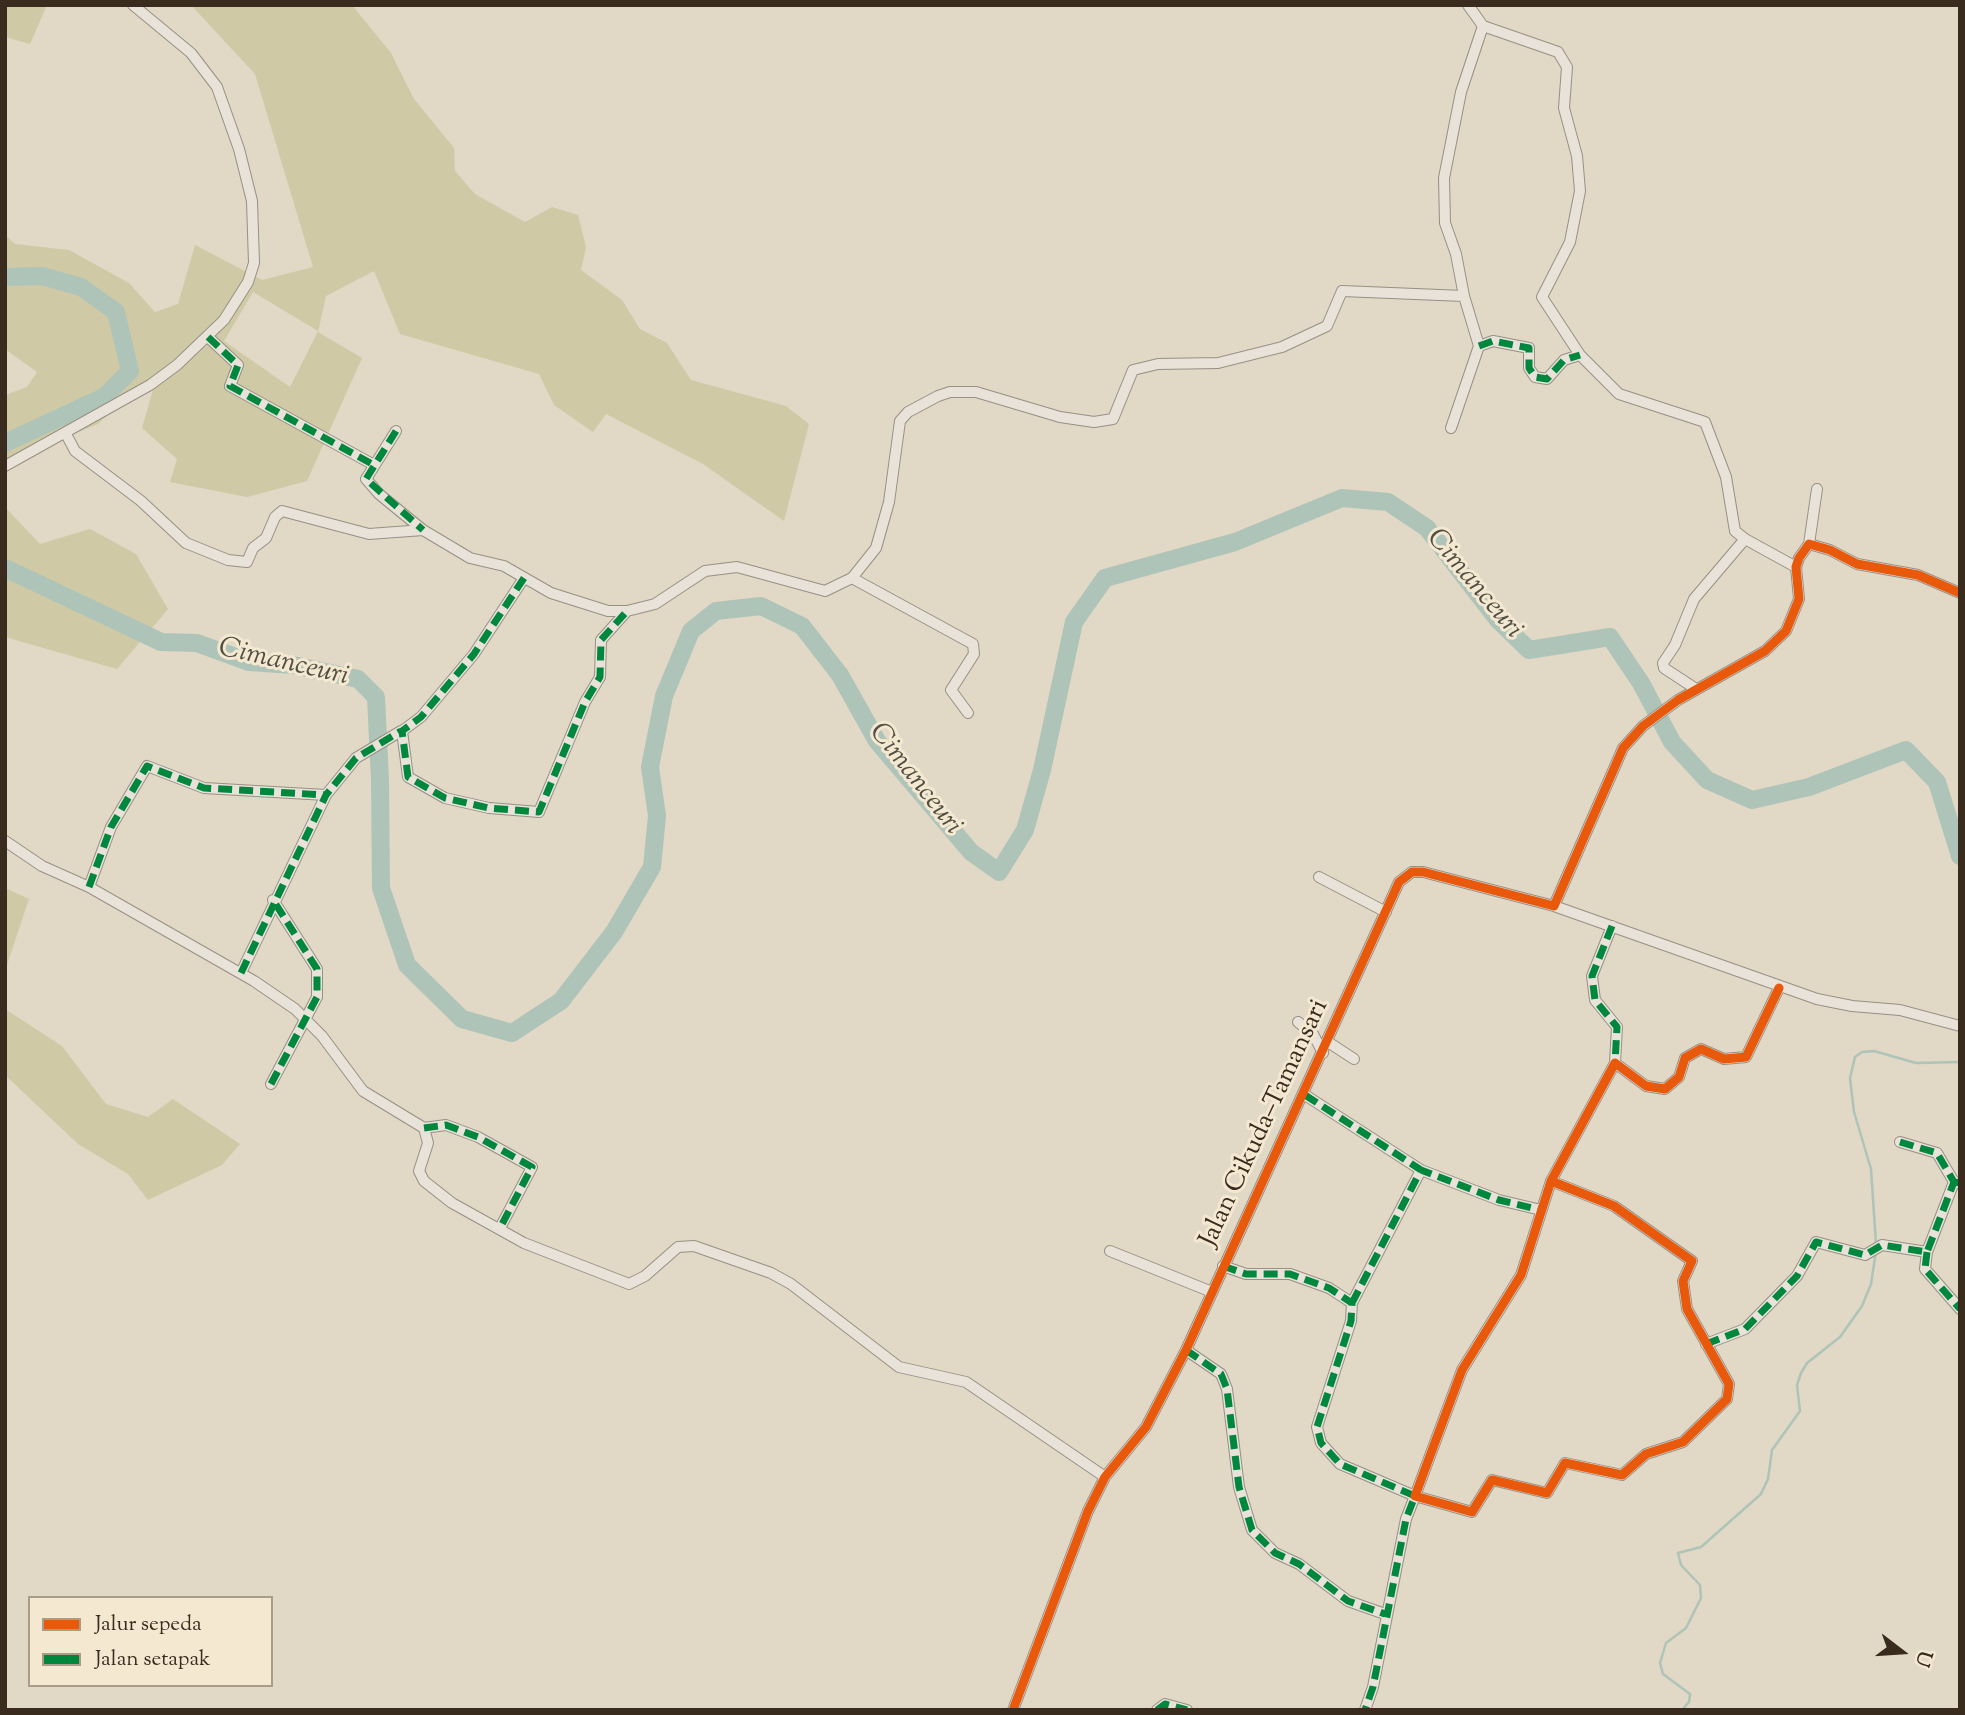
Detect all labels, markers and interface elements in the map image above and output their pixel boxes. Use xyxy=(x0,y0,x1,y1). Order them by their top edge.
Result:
water label: Cimanceuri xyxy=(1418,523,1528,647)
water label: Cimanceuri xyxy=(215,633,351,695)
water label: Cimanceuri xyxy=(860,717,968,843)
street label: Jalan Cikuda–Tamansari xyxy=(1195,995,1337,1253)
legend xyxy=(28,1596,273,1687)
text: Jalur sepeda xyxy=(95,1610,202,1640)
north arrow xyxy=(1867,1617,1937,1687)
text: Jalan setapak xyxy=(95,1645,211,1675)
text: U xyxy=(1907,1647,1938,1670)

